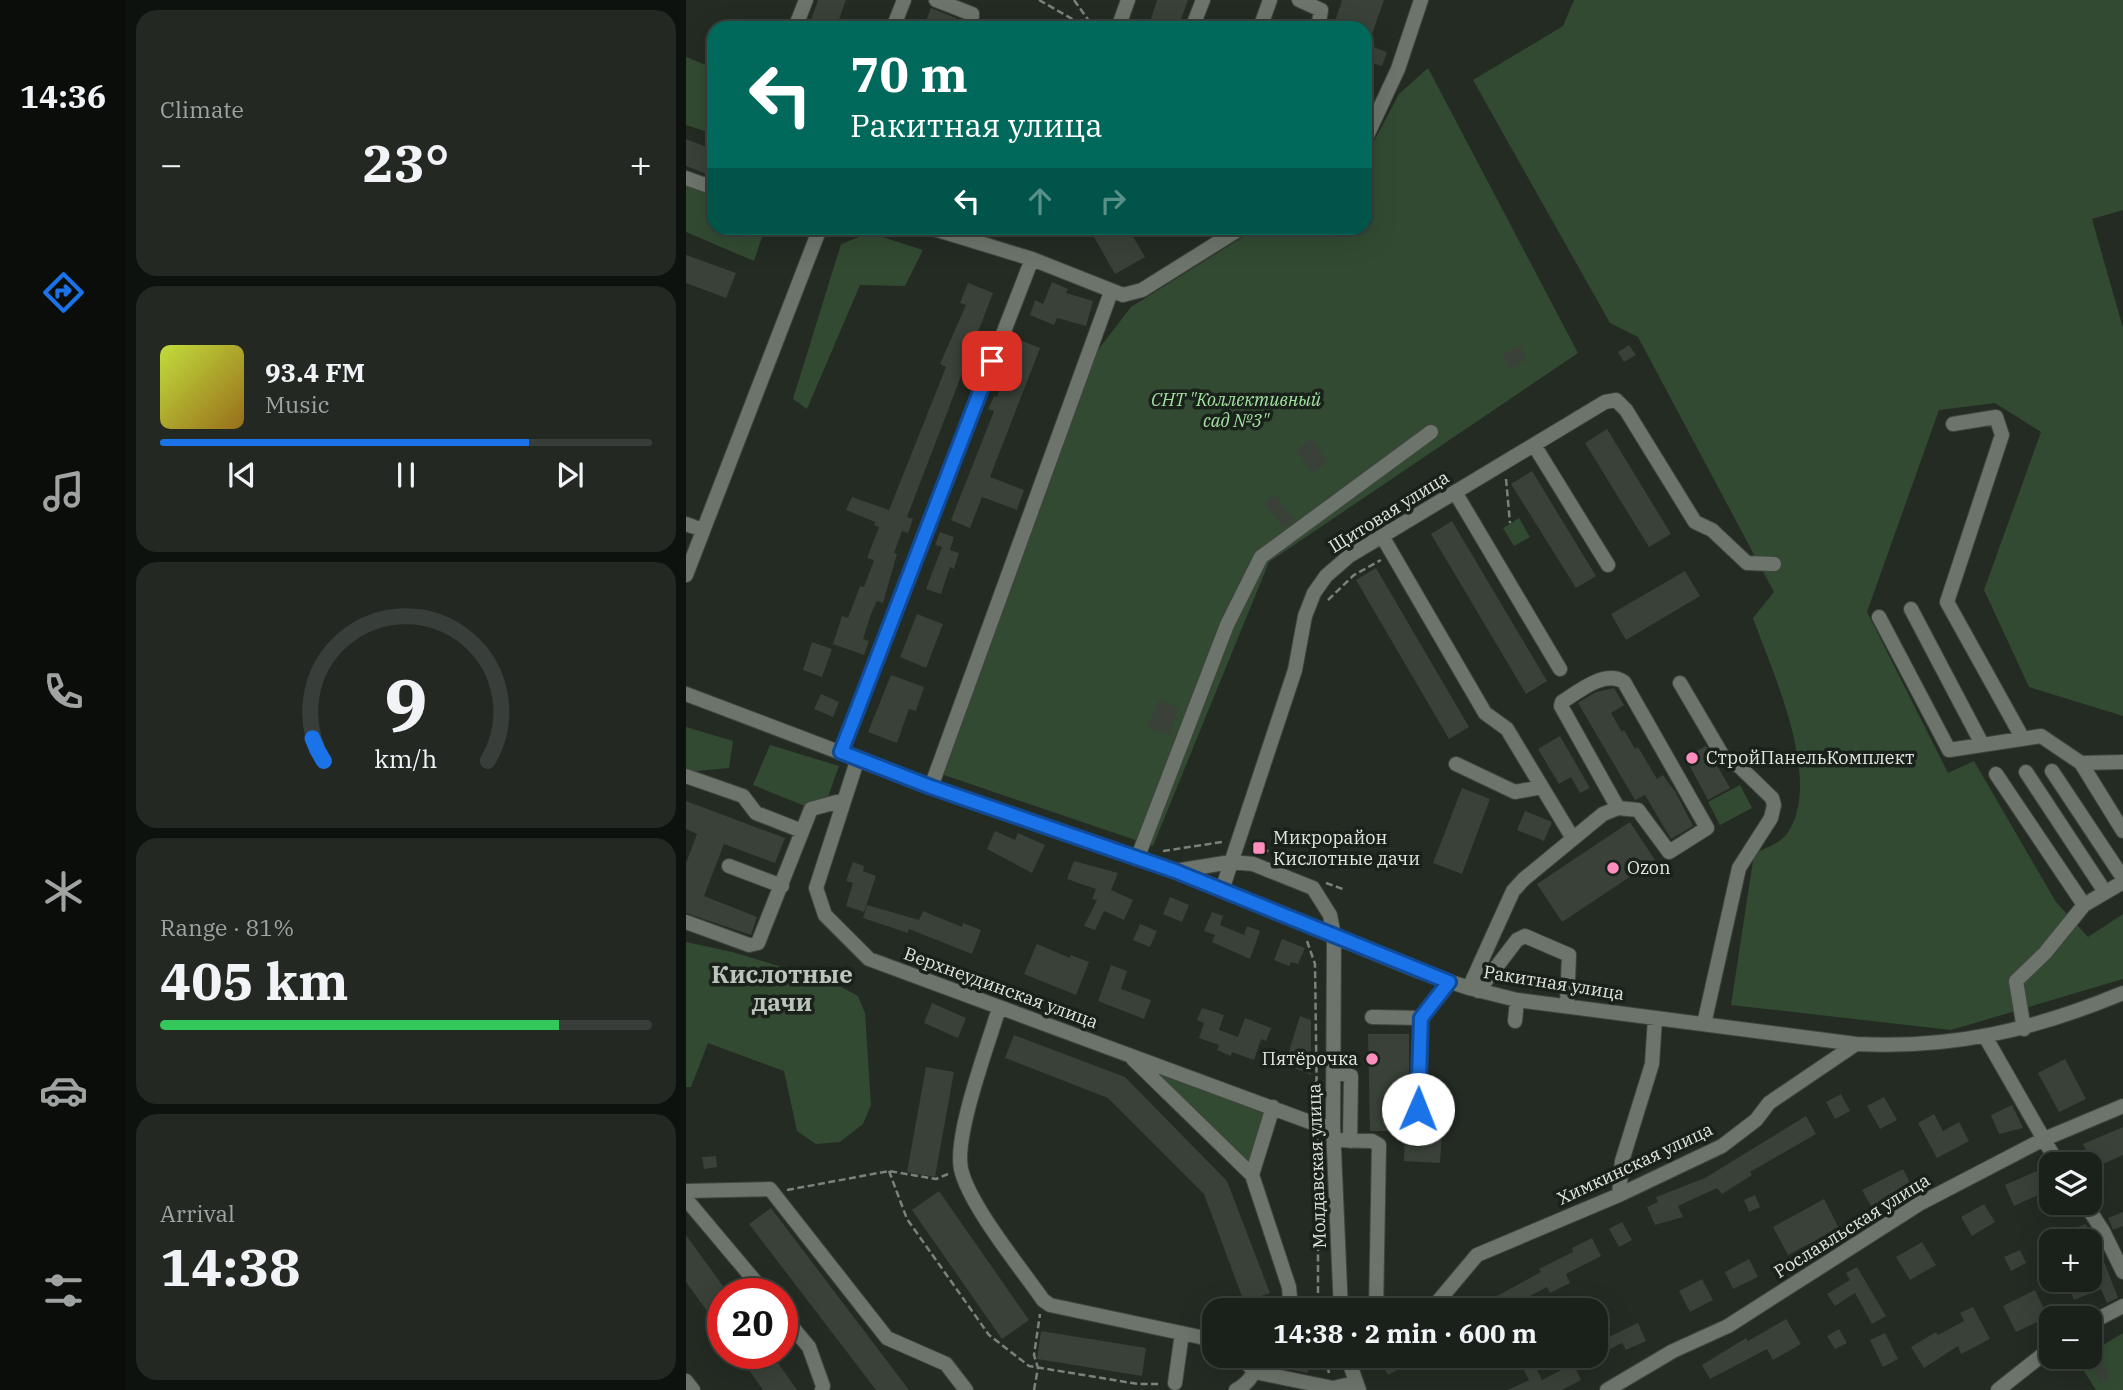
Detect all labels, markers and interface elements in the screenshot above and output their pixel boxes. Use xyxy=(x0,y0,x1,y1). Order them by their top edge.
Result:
text: 70 m xyxy=(850,42,968,105)
icon: left xyxy=(735,49,826,140)
text: 14:36 xyxy=(20,75,106,117)
text: Climate xyxy=(160,94,244,124)
text: Ракитная улица xyxy=(850,104,1103,146)
text: 23° xyxy=(363,129,449,196)
text: − xyxy=(160,139,183,188)
text: + xyxy=(629,139,652,188)
icon: left xyxy=(948,182,986,220)
icon: ahead xyxy=(1021,182,1059,220)
icon: right xyxy=(1094,182,1132,220)
icon: directions xyxy=(39,268,88,317)
pin xyxy=(962,331,1022,391)
icon: arrive xyxy=(973,342,1011,380)
text: 93.4 FM xyxy=(265,355,365,389)
park label: СНТ "Коллективный сад №3" xyxy=(1151,388,1322,432)
text: Music xyxy=(265,389,330,419)
icon: previous xyxy=(223,456,261,494)
icon: pause xyxy=(387,456,425,494)
icon: next xyxy=(551,456,589,494)
street label: Щитовая улица xyxy=(1324,465,1453,558)
icon: music xyxy=(39,467,88,516)
text: 9 xyxy=(384,656,428,751)
icon: phone xyxy=(39,667,88,716)
text: km/h xyxy=(374,742,438,775)
place label: СтройПанельКомплект xyxy=(1706,746,1914,769)
marker: СтройПанельКомплект xyxy=(1684,750,1700,766)
place label: Микрорайон Кислотные дачи xyxy=(1273,826,1420,870)
marker: Микрорайон Кислотные дачи xyxy=(1251,840,1267,856)
place label: Ozon xyxy=(1627,856,1671,879)
marker: Ozon xyxy=(1605,860,1621,876)
icon: climate xyxy=(39,867,88,916)
text: Range · 81% xyxy=(160,912,294,942)
street label: Верхнеудинская улица xyxy=(901,942,1102,1033)
text: 405 km xyxy=(160,947,349,1014)
district label: Кислотные дачи xyxy=(711,958,853,1018)
street label: Ракитная улица xyxy=(1482,960,1626,1005)
place label: Пятёрочка xyxy=(1262,1047,1358,1070)
marker: Пятёрочка xyxy=(1364,1051,1380,1067)
icon: car xyxy=(39,1066,88,1115)
position arrow xyxy=(1381,1072,1455,1146)
street label: Молдавская улица xyxy=(1302,1083,1331,1249)
street label: Химкинская улица xyxy=(1553,1117,1716,1210)
map controls xyxy=(2039,1152,2102,1369)
button: layers xyxy=(2039,1152,2102,1215)
street label: Рославльская улица xyxy=(1770,1168,1934,1283)
text: Arrival xyxy=(160,1198,235,1228)
button: + xyxy=(2039,1229,2102,1292)
text: 14:38 xyxy=(160,1233,301,1300)
icon: filters xyxy=(39,1266,88,1315)
speed limit sign: 20 xyxy=(707,1278,798,1369)
button: − xyxy=(2039,1306,2102,1369)
text: 14:38 · 2 min · 600 m xyxy=(1273,1316,1537,1350)

